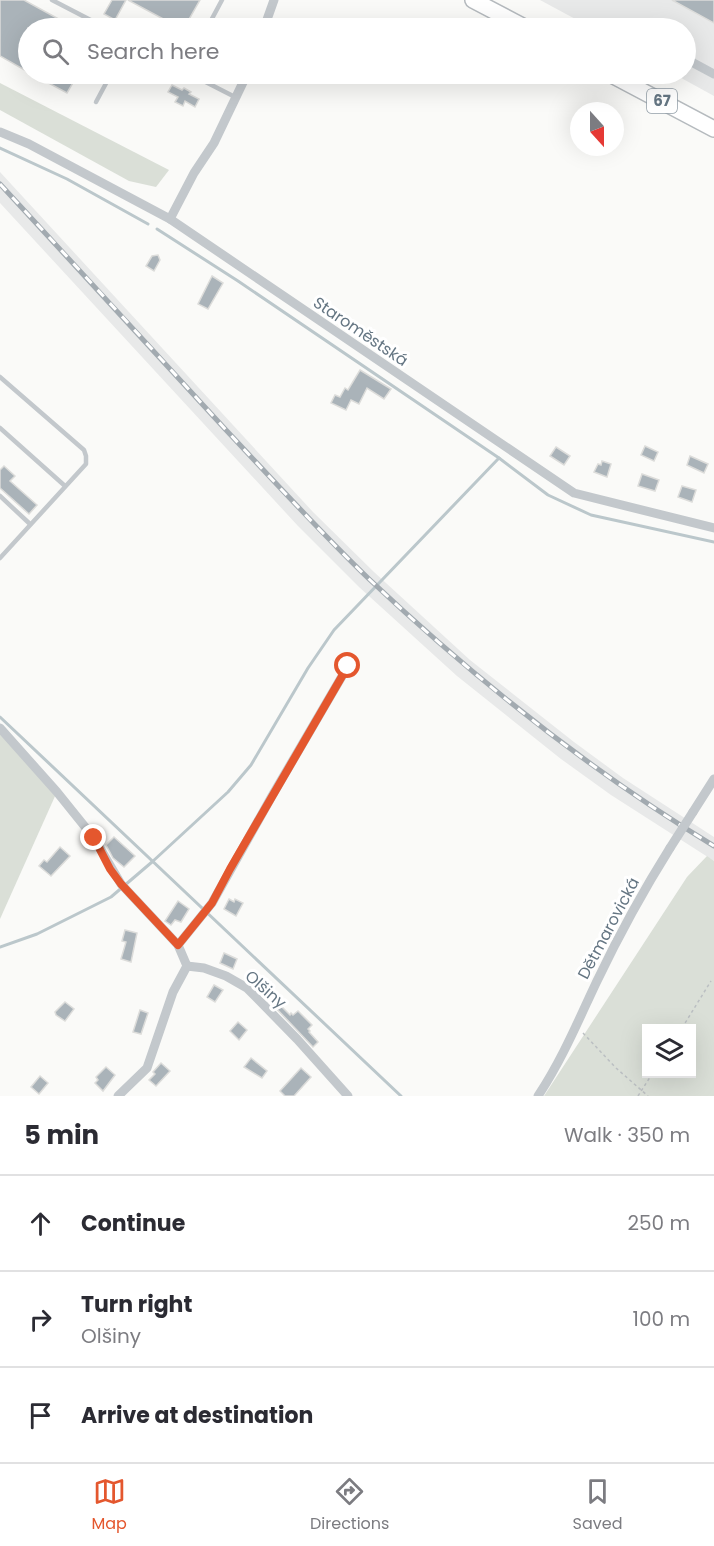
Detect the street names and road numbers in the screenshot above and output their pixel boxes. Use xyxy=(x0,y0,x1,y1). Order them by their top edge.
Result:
road number: 67 xyxy=(647,89,677,113)
street label: Staroměstská xyxy=(309,291,413,372)
street label: Dětmarovická xyxy=(572,873,645,983)
street label: Olšiny xyxy=(240,965,291,1014)

